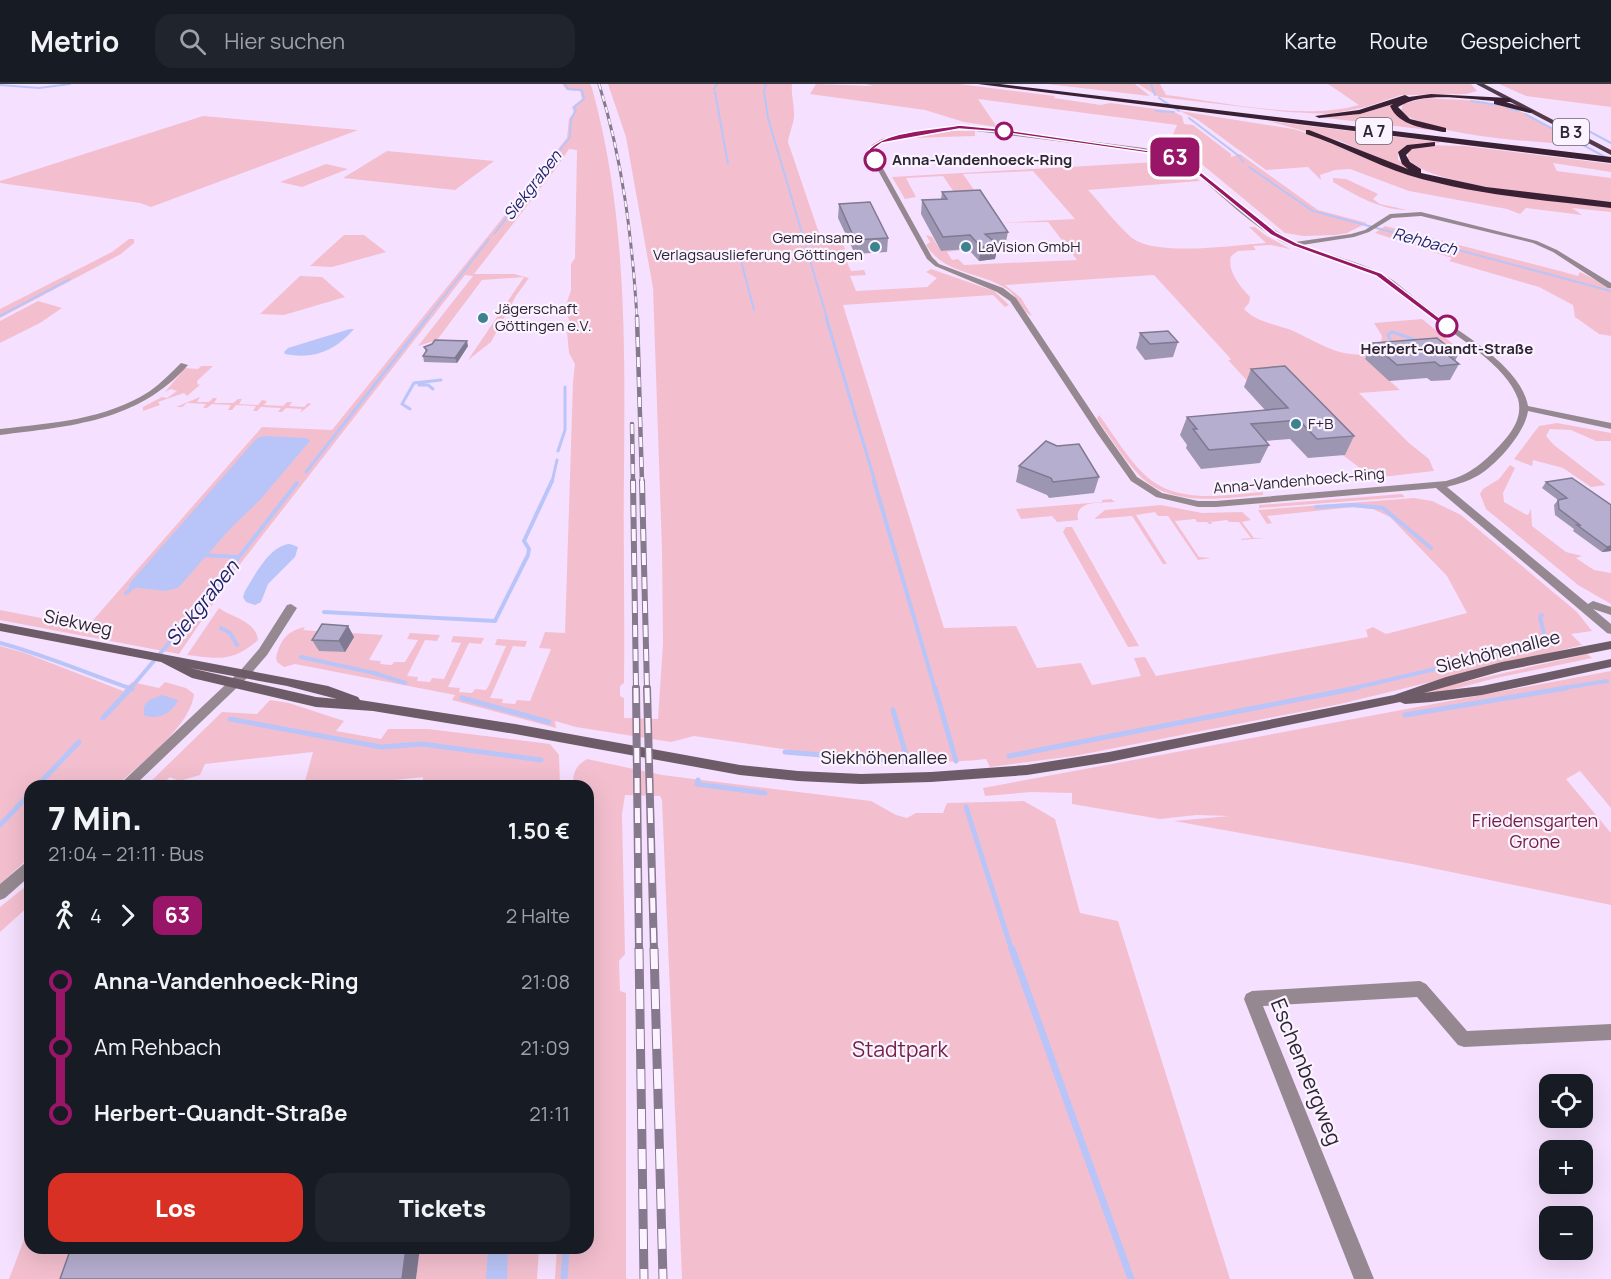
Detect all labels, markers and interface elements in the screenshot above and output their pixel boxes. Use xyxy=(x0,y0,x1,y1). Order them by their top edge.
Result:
search box xyxy=(155,14,575,68)
text: Metrio xyxy=(30,22,119,60)
icon: search xyxy=(176,25,209,58)
text: Hier suchen xyxy=(224,26,345,56)
text: Karte xyxy=(1285,27,1337,55)
text: Route xyxy=(1370,27,1428,55)
text: Gespeichert xyxy=(1461,27,1581,55)
road number: A 7 xyxy=(1356,118,1392,144)
road number: B 3 xyxy=(1553,119,1589,145)
unlabelled marker xyxy=(995,122,1013,140)
line badge: 63 xyxy=(1148,138,1202,176)
text: 63 xyxy=(1162,143,1188,171)
water label: Siekgraben xyxy=(498,145,566,224)
marker: Anna-Vandenhoeck-Ring xyxy=(864,149,886,171)
place label: Anna-Vandenhoeck-Ring xyxy=(892,149,1072,170)
water label: Rehbach xyxy=(1390,222,1460,260)
place label: Gemeinsame Verlagsauslieferung Göttingen xyxy=(653,227,863,265)
place label: LaVision GmbH xyxy=(978,236,1080,257)
marker: Gemeinsame Verlagsauslieferung Göttingen xyxy=(868,240,882,254)
marker: LaVision GmbH xyxy=(959,240,973,254)
place label: Jägerschaft Göttingen e.V. xyxy=(495,298,592,336)
marker: Jägerschaft Göttingen e.V. xyxy=(476,311,490,325)
marker: Herbert-Quandt-Straße xyxy=(1436,315,1458,337)
place label: Herbert-Quandt-Straße xyxy=(1361,338,1533,359)
place label: F+B xyxy=(1308,413,1333,434)
marker: F+B xyxy=(1289,417,1303,431)
street label: Anna-Vandenhoeck-Ring xyxy=(1212,463,1386,498)
water label: Siekgraben xyxy=(159,553,245,651)
street label: Siekweg xyxy=(42,603,115,641)
street label: Siekhöhenallee xyxy=(1433,624,1562,678)
street label: Siekhöhenallee xyxy=(820,745,948,769)
text: 7 Min. xyxy=(48,795,142,840)
park label: Friedensgarten Grone xyxy=(1472,808,1598,853)
text: 1.50 € xyxy=(508,816,570,846)
text: 21:04 – 21:11 · Bus xyxy=(48,840,204,867)
icon: walk xyxy=(48,899,81,932)
icon: forward xyxy=(111,899,144,932)
text: 63 xyxy=(165,901,190,929)
text: 4 xyxy=(90,902,102,929)
text: 2 Halte xyxy=(506,902,570,929)
text: Anna-Vandenhoeck-Ring xyxy=(94,966,358,996)
text: 21:08 xyxy=(521,968,570,995)
street label: Eschenbergweg xyxy=(1265,994,1349,1149)
text: Am Rehbach xyxy=(94,1032,221,1062)
text: 21:09 xyxy=(520,1034,570,1061)
park label: Stadtpark xyxy=(852,1035,949,1063)
map controls xyxy=(1539,1074,1593,1260)
button: locate xyxy=(1539,1074,1593,1128)
text: Herbert-Quandt-Straße xyxy=(94,1098,347,1128)
text: 21:11 xyxy=(529,1100,570,1127)
button: + xyxy=(1539,1140,1593,1194)
button: Los xyxy=(48,1173,303,1242)
button: Tickets xyxy=(315,1173,570,1242)
button: − xyxy=(1539,1206,1593,1260)

